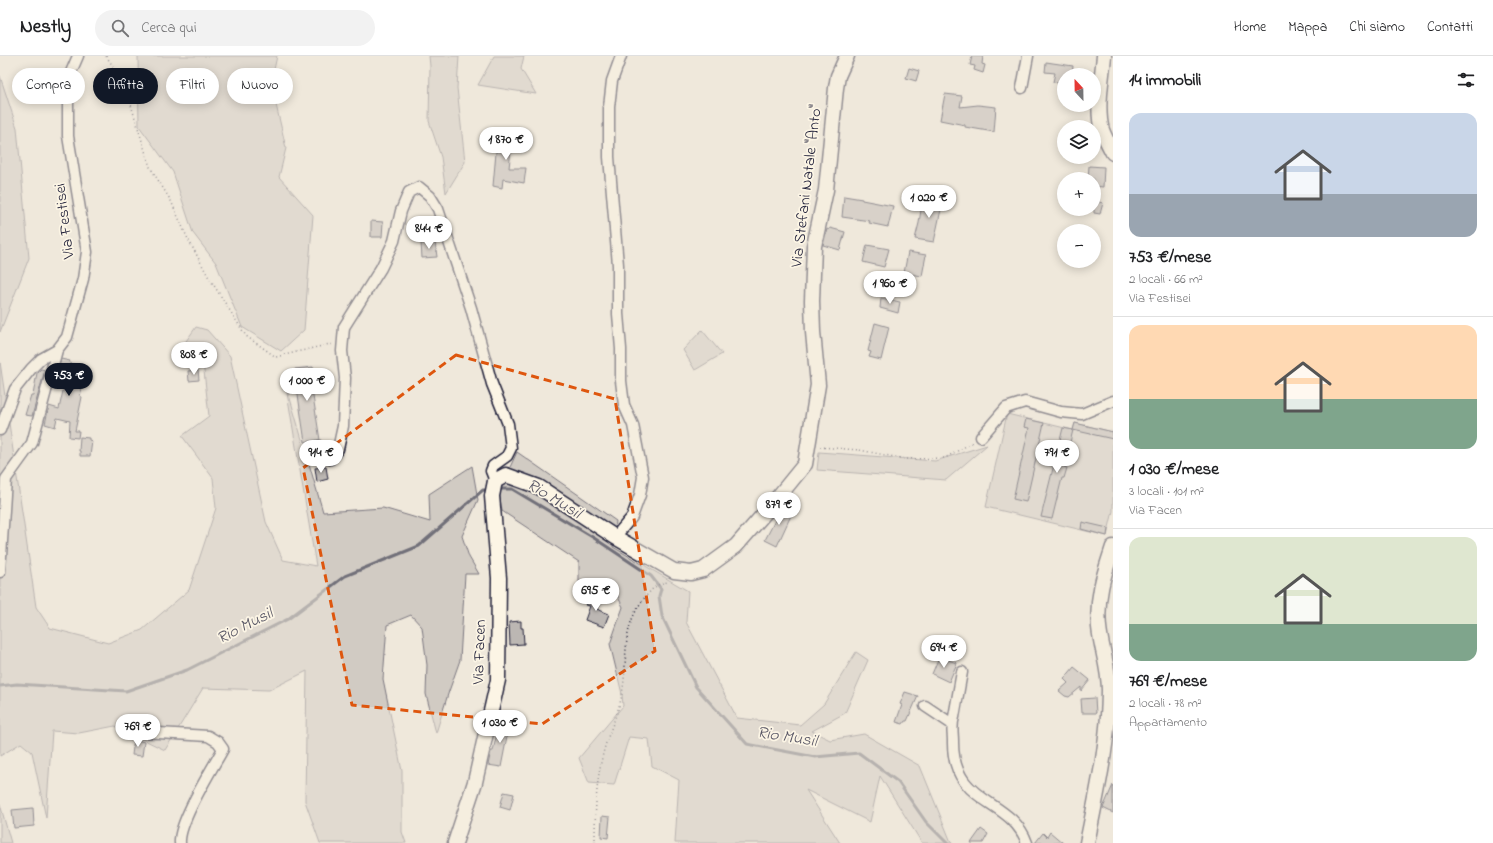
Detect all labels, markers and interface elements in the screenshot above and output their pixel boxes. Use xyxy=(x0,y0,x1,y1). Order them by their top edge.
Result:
search box xyxy=(95,10,375,46)
text: Nestly xyxy=(20,14,71,41)
icon: search xyxy=(109,17,131,39)
text: Cerca qui xyxy=(141,17,197,39)
text: Home xyxy=(1234,17,1266,38)
text: Mappa xyxy=(1288,17,1327,38)
text: Chi siamo xyxy=(1349,17,1405,38)
text: Contatti xyxy=(1427,17,1473,38)
chip: Compra xyxy=(12,68,85,104)
chip: Affitta xyxy=(93,68,158,104)
chip: Filtri xyxy=(166,68,219,104)
chip: Nuovo xyxy=(227,68,293,104)
north arrow xyxy=(1057,68,1101,112)
map controls xyxy=(1057,68,1101,268)
text: 14 immobili xyxy=(1129,68,1201,93)
icon: filters xyxy=(1455,69,1477,91)
street label: Via Stefani Natale "Anto" xyxy=(785,103,829,270)
button: layers xyxy=(1057,120,1101,164)
pin: 1 870 € xyxy=(469,127,543,161)
text: 1 870 € xyxy=(488,130,524,149)
icon: home xyxy=(1267,139,1339,211)
button: + xyxy=(1057,172,1101,216)
street label: Via Festisei xyxy=(48,182,82,261)
pin: 1 020 € xyxy=(892,185,966,219)
text: 1 020 € xyxy=(910,188,948,207)
pin: 844 € xyxy=(401,216,457,250)
text: 844 € xyxy=(415,219,443,238)
button: − xyxy=(1057,224,1101,268)
text: 753 €/mese xyxy=(1129,245,1211,270)
text: 2 locali · 66 m² xyxy=(1129,270,1203,289)
pin: 1 960 € xyxy=(853,271,927,305)
text: 1 960 € xyxy=(873,274,907,293)
text: Via Festisei xyxy=(1129,289,1191,308)
pin: 808 € xyxy=(166,342,222,376)
text: 808 € xyxy=(180,345,208,364)
icon: home xyxy=(1267,351,1339,423)
pin: 753 € xyxy=(41,363,97,397)
text: 753 € xyxy=(54,366,84,385)
pin: 1 000 € xyxy=(270,368,344,402)
text: 1 000 € xyxy=(289,371,325,390)
pin: 914 € xyxy=(293,440,349,474)
pin: 791 € xyxy=(1029,440,1085,474)
text: 914 € xyxy=(308,443,334,462)
text: 791 € xyxy=(1044,443,1070,462)
text: 1 030 €/mese xyxy=(1129,457,1219,482)
water label: Rio Musil xyxy=(522,472,588,527)
text: 3 locali · 101 m² xyxy=(1129,482,1204,501)
pin: 879 € xyxy=(751,492,807,526)
text: 879 € xyxy=(766,495,792,514)
text: Via Facen xyxy=(1129,501,1182,520)
icon: home xyxy=(1267,563,1339,635)
pin: 695 € xyxy=(568,578,624,612)
text: 695 € xyxy=(581,581,611,600)
water label: Rio Musil xyxy=(213,600,279,651)
street label: Via Facen xyxy=(467,619,493,686)
pin: 694 € xyxy=(916,635,972,669)
text: 694 € xyxy=(930,638,958,657)
text: 769 €/mese xyxy=(1129,669,1207,694)
text: 2 locali · 78 m² xyxy=(1129,694,1202,713)
pin: 1 030 € xyxy=(463,710,537,744)
text: 1 030 € xyxy=(482,713,518,732)
text: Appartamento xyxy=(1129,713,1207,732)
pin: 769 € xyxy=(110,714,166,748)
text: 769 € xyxy=(124,717,152,736)
water label: Rio Musil xyxy=(755,720,821,754)

